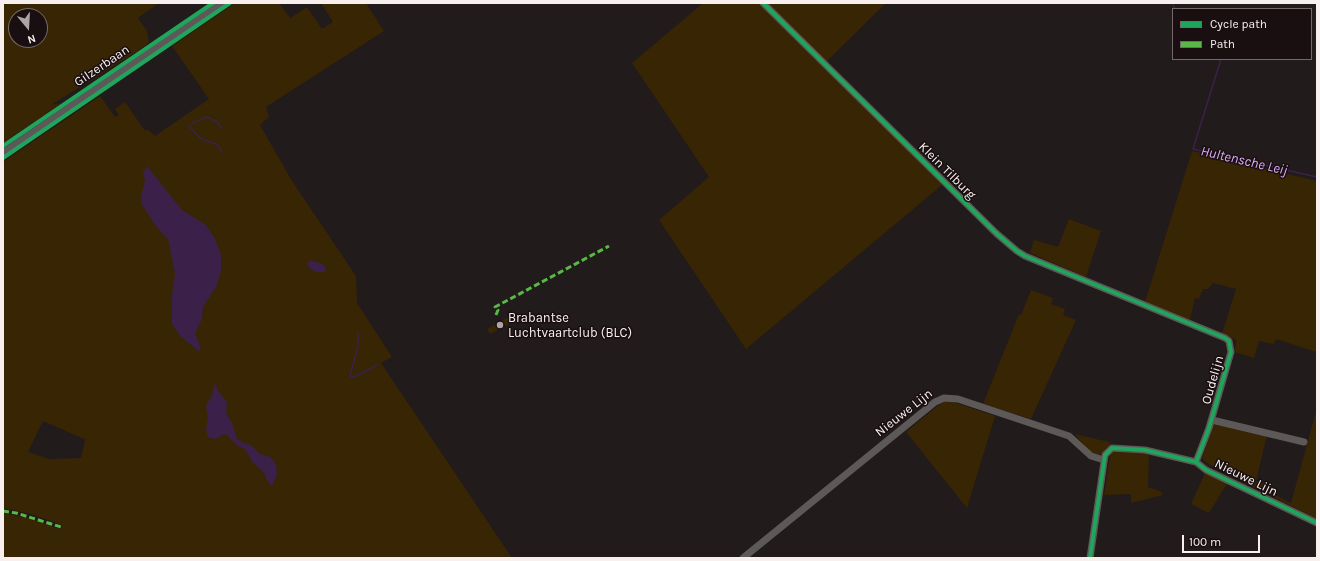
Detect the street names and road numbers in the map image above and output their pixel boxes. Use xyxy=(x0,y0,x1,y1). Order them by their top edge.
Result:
street label: Gilzerbaan xyxy=(71,42,133,90)
street label: Klein Tilburg xyxy=(915,139,979,203)
street label: Oudelijn xyxy=(1199,354,1227,406)
street label: Nieuwe Lijn xyxy=(872,386,936,440)
street label: Nieuwe Lijn xyxy=(1212,456,1280,500)

